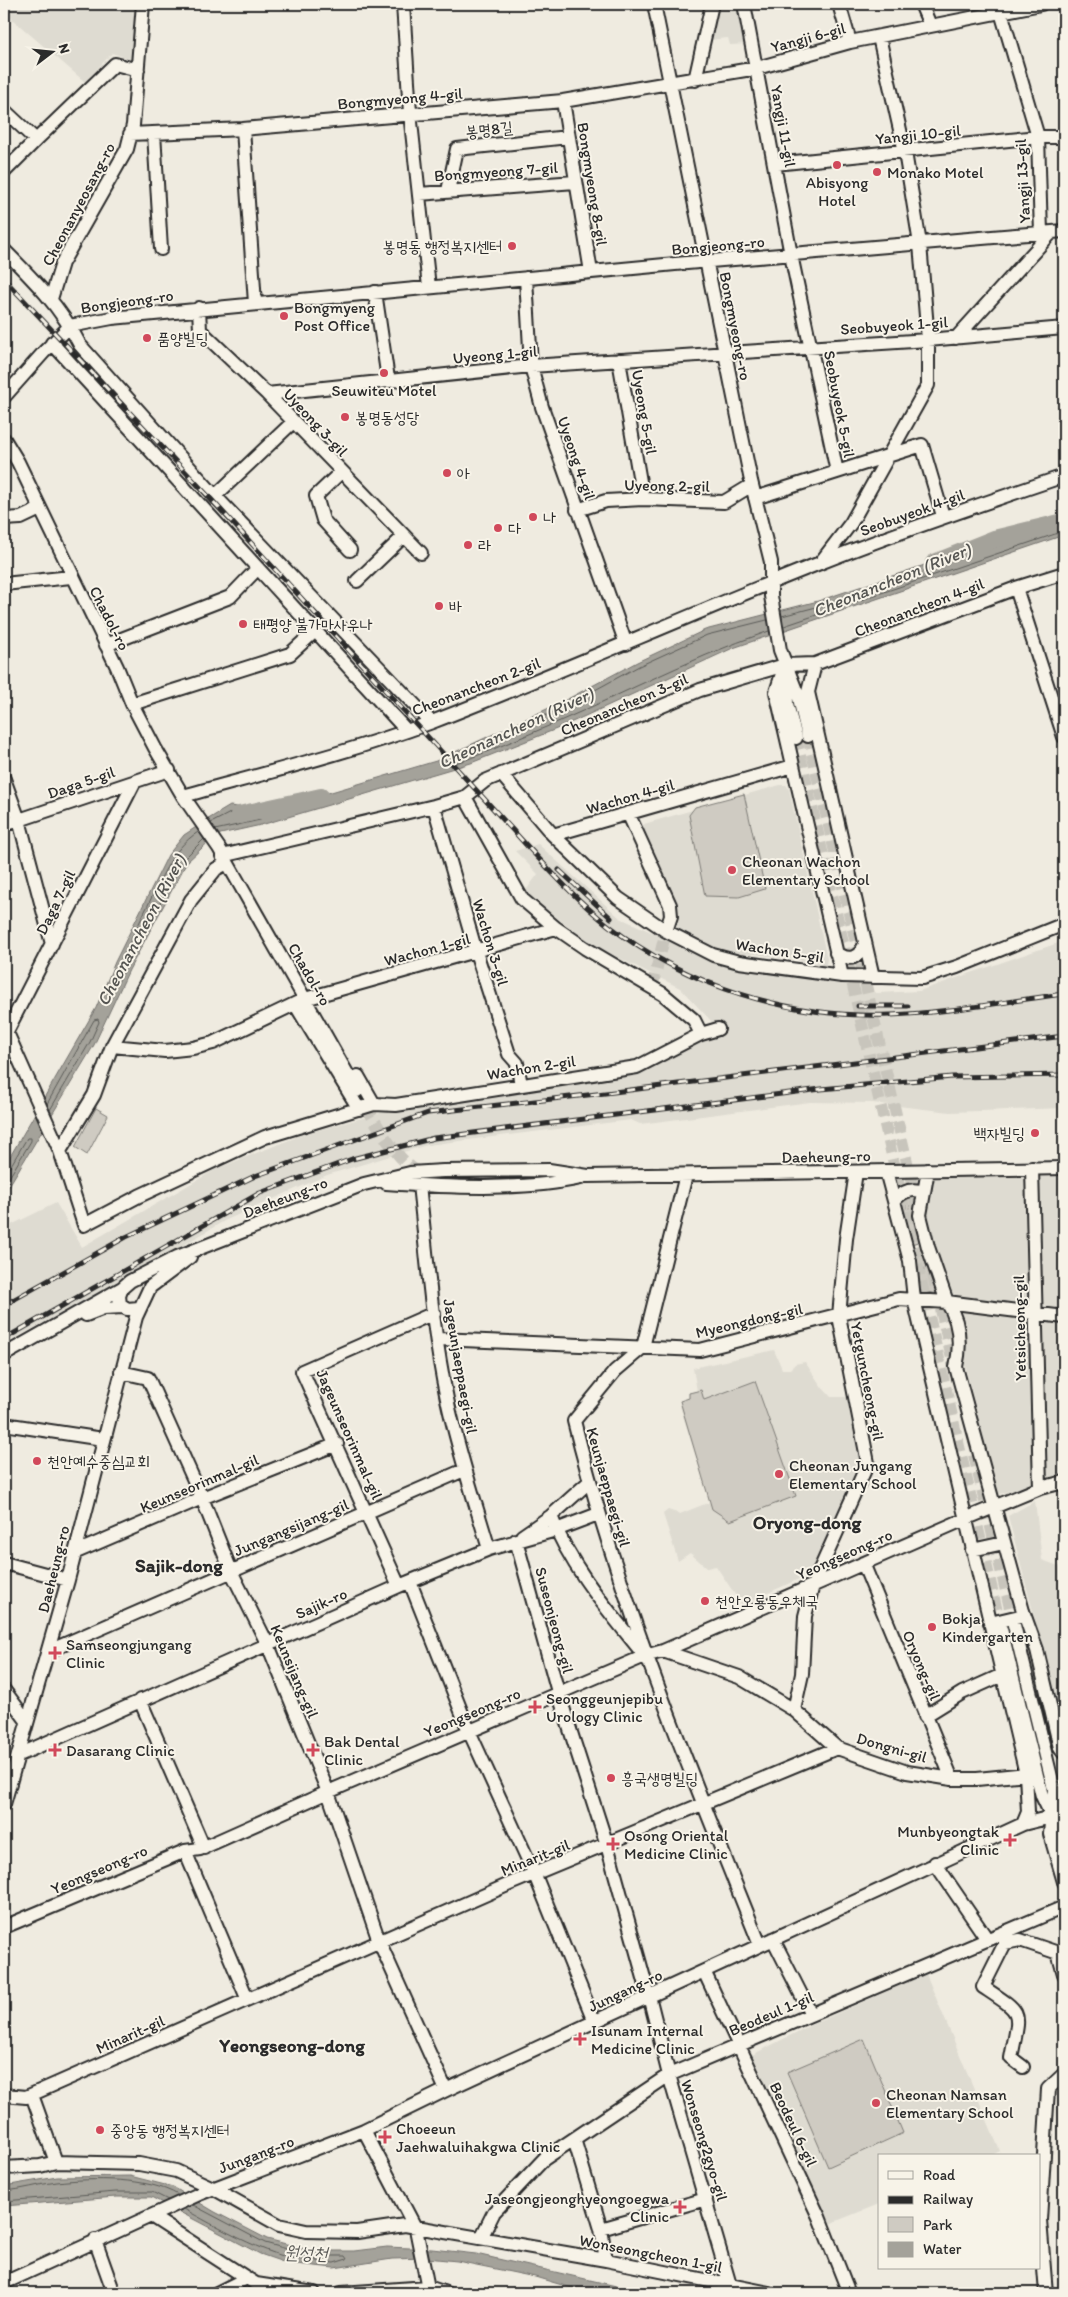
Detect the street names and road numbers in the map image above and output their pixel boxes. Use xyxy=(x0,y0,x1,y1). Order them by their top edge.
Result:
street label: Yangji 6-gil xyxy=(769,18,848,57)
street label: Yangji 11-gil xyxy=(767,83,800,169)
street label: Bongmyeong 4-gil xyxy=(337,84,464,113)
street label: 봉명8길 xyxy=(464,118,514,141)
street label: Bongmyeong 8-gil xyxy=(573,121,612,248)
street label: Yangji 10-gil xyxy=(874,121,962,148)
street label: Yangji 13-gil xyxy=(1011,138,1034,224)
street label: Cheonanyeosang-ro xyxy=(38,139,119,269)
street label: Bongmyeong 7-gil xyxy=(434,158,559,185)
street label: Bongjeong-ro xyxy=(671,232,765,259)
street label: Bongmyeong-ro xyxy=(716,270,755,382)
street label: Bongjeong-ro xyxy=(79,286,175,317)
street label: Seobuyeok 1-gil xyxy=(840,312,949,339)
street label: Uyeong 1-gil xyxy=(452,341,539,368)
street label: Seobuyeok 5-gil xyxy=(820,349,859,460)
street label: Uyeong 5-gil xyxy=(628,368,661,456)
street label: Uyeong 3-gil xyxy=(279,384,352,461)
street label: Uyeong 4-gil xyxy=(553,414,600,503)
street label: Uyeong 2-gil xyxy=(624,475,711,496)
street label: Seobuyeok 4-gil xyxy=(857,485,968,540)
street label: Cheonancheon 4-gil xyxy=(852,574,987,641)
street label: Chadol-ro xyxy=(85,583,134,653)
street label: Cheonancheon 2-gil xyxy=(409,653,544,720)
street label: Cheonancheon 3-gil xyxy=(558,669,691,740)
street label: Daga 5-gil xyxy=(45,762,118,803)
street label: Wachon 4-gil xyxy=(584,775,677,818)
street label: Daga 7-gil xyxy=(32,866,79,938)
street label: Wachon 3-gil xyxy=(468,896,513,988)
street label: Wachon 1-gil xyxy=(382,929,473,970)
street label: Wachon 5-gil xyxy=(734,934,826,967)
street label: Chadol-ro xyxy=(284,939,335,1009)
street label: Wachon 2-gil xyxy=(485,1051,577,1084)
street label: Daeheung-ro xyxy=(781,1146,871,1167)
street label: Daeheung-ro xyxy=(240,1173,330,1222)
street label: Yetsicheong-gil xyxy=(1009,1274,1030,1381)
street label: Jageunjaeppaegi-gil xyxy=(439,1297,482,1436)
street label: Myeongdong-gil xyxy=(694,1299,805,1342)
street label: Yetguncheong-gil xyxy=(847,1320,888,1443)
street label: Jageunseorinmal-gil xyxy=(312,1366,387,1503)
street label: Keunjaeppaegi-gil xyxy=(582,1425,635,1550)
street label: Keunseorinmal-gil xyxy=(137,1450,262,1517)
street label: Jungangsijang-gil xyxy=(231,1495,352,1560)
street label: Daeheung-ro xyxy=(33,1523,74,1615)
street label: Yeongseong-ro xyxy=(793,1525,895,1584)
street label: Suseonjeong-gil xyxy=(531,1565,578,1676)
street label: Sajik-ro xyxy=(292,1584,350,1623)
street label: Keunsijang-gil xyxy=(266,1622,323,1721)
street label: Oryong-gil xyxy=(898,1627,945,1703)
street label: Yeongseong-ro xyxy=(421,1684,523,1741)
street label: Dongni-gil xyxy=(854,1728,930,1767)
street label: Minarit-gil xyxy=(498,1835,573,1880)
street label: Yeongseong-ro xyxy=(48,1841,150,1898)
street label: Jungang-ro xyxy=(585,1965,665,2016)
street label: Beodeul 1-gil xyxy=(726,1987,817,2040)
street label: Minarit-gil xyxy=(93,2011,168,2058)
street label: Wonseong2gyo-gil xyxy=(677,2077,732,2204)
street label: Beodeul 6-gil xyxy=(766,2079,822,2170)
street label: Jungang-ro xyxy=(216,2131,297,2178)
street label: Wonseongcheon 1-gil xyxy=(578,2230,724,2277)

